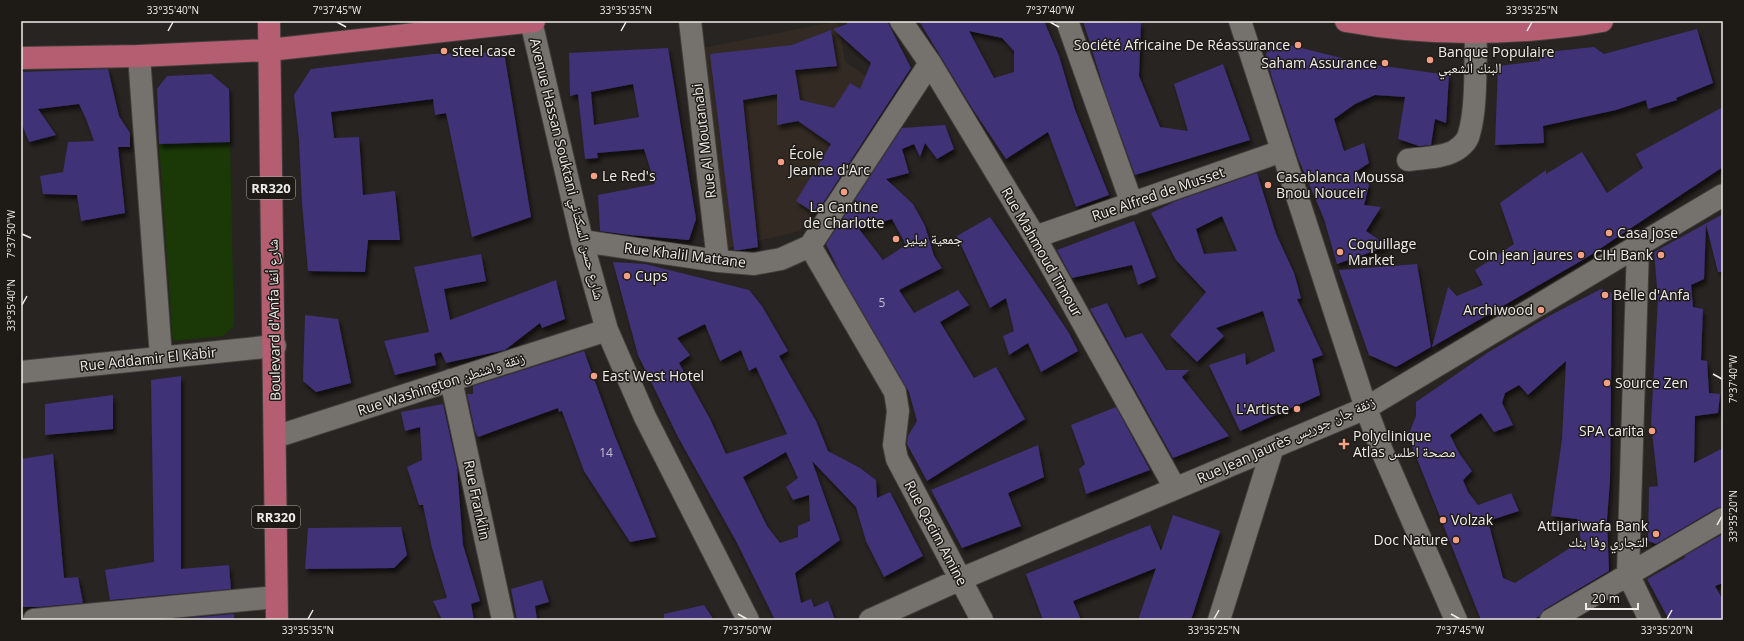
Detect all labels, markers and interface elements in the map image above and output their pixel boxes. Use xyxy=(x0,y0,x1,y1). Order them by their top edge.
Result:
text: 33°35'40"N xyxy=(147,3,199,17)
text: 7°37'45"W xyxy=(313,3,362,17)
text: 33°35'35"N xyxy=(600,3,652,17)
text: 7°37'40"W xyxy=(1026,3,1075,17)
text: 33°35'25"N xyxy=(1506,3,1558,17)
place label: Société Africaine De Réassurance xyxy=(1074,35,1290,54)
street label: Avenue Hassan Souktani شارع حسن السكتاني xyxy=(523,36,609,302)
marker: Société Africaine De Réassurance xyxy=(1293,40,1303,50)
place label: steel case xyxy=(452,41,516,60)
place label: Banque Populaire البنك الشعبي xyxy=(1438,42,1555,80)
marker: steel case xyxy=(439,46,449,56)
place label: Saham Assurance xyxy=(1261,53,1377,72)
marker: Banque Populaire البنك الشعبي xyxy=(1425,55,1435,65)
marker: Saham Assurance xyxy=(1380,58,1390,68)
street label: Rue Al Moutanabi xyxy=(687,83,720,200)
place label: École Jeanne d'Arc xyxy=(787,144,870,179)
marker: École Jeanne d'Arc xyxy=(776,157,786,167)
street label: Rue Alfred de Musset xyxy=(1089,162,1227,225)
place label: Le Red's xyxy=(602,166,656,185)
place label: Casablanca Moussa Bnou Nouceir xyxy=(1276,167,1404,202)
marker: Le Red's xyxy=(589,171,599,181)
road number: RR320 xyxy=(247,177,295,199)
marker: Casablanca Moussa Bnou Nouceir xyxy=(1263,180,1273,190)
street label: Rue Mahmoud Timour xyxy=(998,183,1087,320)
marker: La Cantine de Charlotte xyxy=(839,187,849,197)
place label: La Cantine de Charlotte xyxy=(804,197,885,232)
text: 7°37'50"W xyxy=(4,209,18,258)
place label: Casa jose xyxy=(1617,223,1678,242)
marker: Casa jose xyxy=(1604,228,1614,238)
place label: جمعية بيلير xyxy=(903,229,963,248)
marker: جمعية بيلير xyxy=(891,234,901,244)
place label: Coquillage Market xyxy=(1348,234,1416,269)
street label: Rue Khalil Mattane xyxy=(623,238,747,271)
street label: Boulevard d'Anfa شارع أنفا xyxy=(263,239,285,401)
place label: Coin jean jaures xyxy=(1468,245,1573,264)
place label: CIH Bank xyxy=(1594,245,1654,264)
marker: Coquillage Market xyxy=(1335,247,1345,257)
marker: Coin jean jaures xyxy=(1576,250,1586,260)
marker: CIH Bank xyxy=(1656,250,1666,260)
place label: Cups xyxy=(635,266,668,285)
marker: Cups xyxy=(622,271,632,281)
text: 33°35'40"N xyxy=(4,279,18,331)
place label: Belle d'Anfa xyxy=(1613,285,1690,304)
marker: Belle d'Anfa xyxy=(1600,290,1610,300)
house number: 5 xyxy=(879,294,886,311)
place label: Archiwood xyxy=(1463,300,1533,319)
marker: Archiwood xyxy=(1536,305,1546,315)
street label: Rue Addamir El Kabir xyxy=(79,342,218,375)
street label: Rue Washington زنقة واشنطن xyxy=(355,347,527,420)
text: 7°37'40"W xyxy=(1726,354,1740,403)
place label: East West Hotel xyxy=(602,366,704,385)
marker: East West Hotel xyxy=(589,371,599,381)
place label: Source Zen xyxy=(1615,373,1688,392)
marker: Source Zen xyxy=(1602,378,1612,388)
street label: Rue Jean Jaurès زنقة جان جوريس xyxy=(1194,392,1378,488)
place label: L'Artiste xyxy=(1236,399,1289,418)
marker: L'Artiste xyxy=(1292,404,1302,414)
place label: SPA carita xyxy=(1579,421,1644,440)
place label: Polyclinique Atlas مصحة اطلس xyxy=(1353,426,1455,461)
marker: SPA carita xyxy=(1647,426,1657,436)
marker: Polyclinique Atlas مصحة اطلس xyxy=(1338,438,1350,450)
house number: 14 xyxy=(599,444,613,461)
street label: Rue Franklin xyxy=(460,458,495,542)
street label: Rue Qacim Amine xyxy=(901,477,972,589)
text: 33°35'20"N xyxy=(1726,490,1740,542)
road number: RR320 xyxy=(252,506,300,528)
place label: Volzak xyxy=(1451,510,1494,529)
marker: Volzak xyxy=(1438,515,1448,525)
place label: Attijariwafa Bank التجاري وفا بنك xyxy=(1538,516,1649,554)
marker: Attijariwafa Bank التجاري وفا بنك xyxy=(1651,529,1661,539)
place label: Doc Nature xyxy=(1374,530,1448,549)
marker: Doc Nature xyxy=(1451,535,1461,545)
scale bar xyxy=(1586,585,1638,611)
text: 20 m xyxy=(1592,590,1620,607)
text: 33°35'35"N xyxy=(282,623,334,637)
text: 7°37'50"W xyxy=(723,623,772,637)
text: 33°35'25"N xyxy=(1188,623,1240,637)
text: 7°37'45"W xyxy=(1436,623,1485,637)
text: 33°35'20"N xyxy=(1641,623,1693,637)

